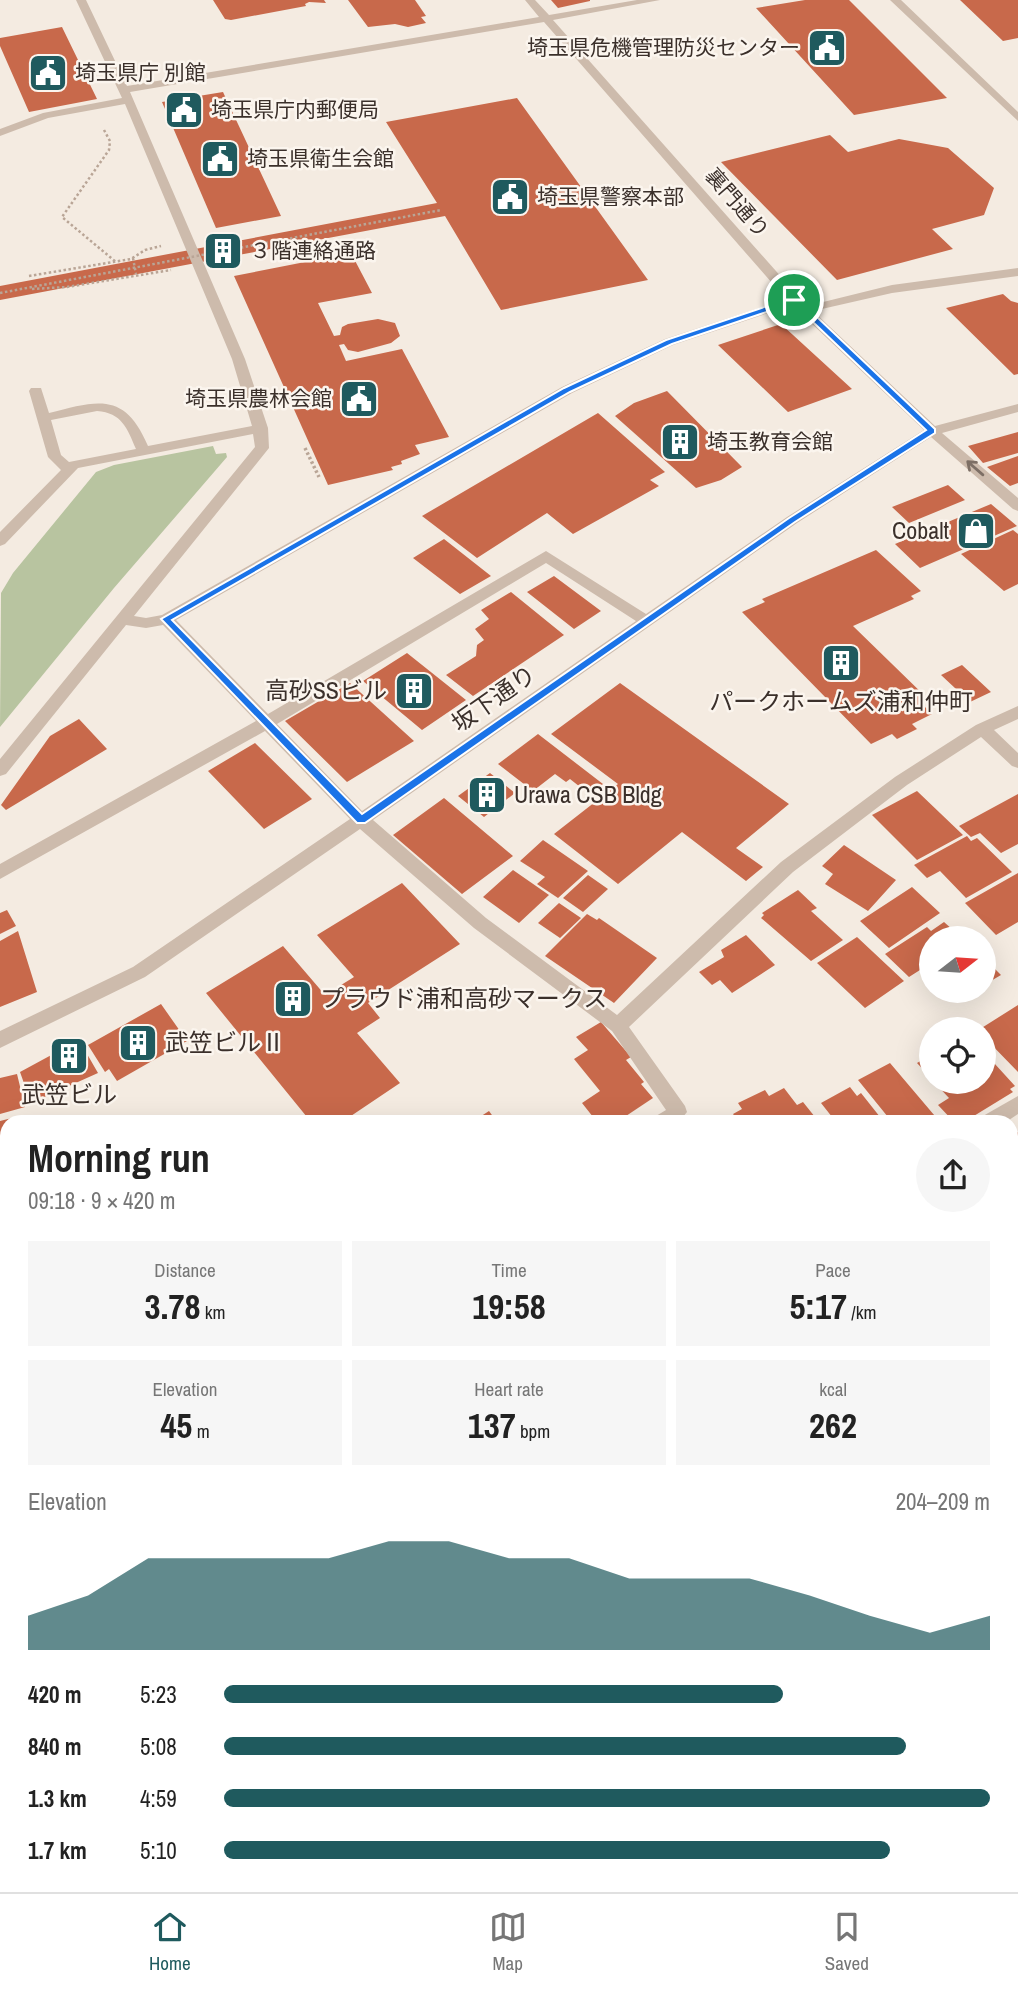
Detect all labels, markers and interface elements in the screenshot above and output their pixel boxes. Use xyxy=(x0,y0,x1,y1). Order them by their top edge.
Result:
public building icon: 埼玉県危機管理防災センター xyxy=(806,27,848,69)
place label: 埼玉県危機管理防災センター xyxy=(527,33,800,62)
public building icon: 埼玉県庁 別館 xyxy=(27,52,69,94)
place label: 埼玉県庁 別館 xyxy=(75,58,206,87)
public building icon: 埼玉県庁内郵便局 xyxy=(163,89,205,131)
place label: 埼玉県庁内郵便局 xyxy=(211,95,379,124)
public building icon: 埼玉県衛生会館 xyxy=(199,138,241,180)
place label: 埼玉県衛生会館 xyxy=(247,144,394,173)
street label: 裏門通り xyxy=(699,161,776,244)
public building icon: 埼玉県警察本部 xyxy=(489,176,531,218)
place label: 埼玉県警察本部 xyxy=(537,182,684,211)
building icon: ３階連絡通路 xyxy=(202,230,244,272)
place label: ３階連絡通路 xyxy=(250,236,376,265)
pin xyxy=(764,270,824,330)
icon: arrive xyxy=(775,281,813,319)
public building icon: 埼玉県農林会館 xyxy=(338,378,380,420)
place label: 埼玉県農林会館 xyxy=(185,384,332,413)
building icon: 埼玉教育会館 xyxy=(659,421,701,463)
place label: 埼玉教育会館 xyxy=(707,427,833,456)
one-way arrow xyxy=(966,460,984,476)
shop icon: Cobalt xyxy=(955,510,997,552)
place label: Cobalt xyxy=(892,514,950,546)
building icon: パークホームズ浦和仲町 xyxy=(820,642,862,684)
street label: 坂下通り xyxy=(445,658,542,739)
building icon: 高砂SSビル xyxy=(393,670,435,712)
place label: 高砂SSビル xyxy=(265,674,387,706)
place label: パークホームズ浦和仲町 xyxy=(709,685,973,717)
building icon: Urawa CSB Bldg xyxy=(466,774,508,816)
place label: Urawa CSB Bldg xyxy=(514,778,662,810)
north arrow xyxy=(919,926,996,1003)
map controls xyxy=(919,926,996,1094)
building icon: プラウド浦和高砂マークス xyxy=(272,978,314,1020)
place label: プラウド浦和高砂マークス xyxy=(320,982,607,1014)
button: locate xyxy=(919,1017,996,1094)
building icon: 武笠ビルⅡ xyxy=(117,1022,159,1064)
place label: 武笠ビルⅡ xyxy=(165,1026,285,1058)
building icon: 武笠ビル xyxy=(48,1035,90,1077)
place label: 武笠ビル xyxy=(21,1078,117,1110)
text: Morning run xyxy=(28,1133,210,1184)
button: share xyxy=(916,1138,990,1212)
text: 09:18 · 9 × 420 m xyxy=(28,1185,175,1216)
text: Distance xyxy=(154,1257,216,1283)
text: Time xyxy=(491,1257,527,1283)
text: Pace xyxy=(815,1257,851,1283)
text: 3.78 xyxy=(145,1283,200,1330)
text: 19:58 xyxy=(472,1283,546,1330)
text: 5:17 xyxy=(790,1283,847,1330)
text: km xyxy=(200,1299,225,1325)
text: /km xyxy=(847,1299,876,1325)
text: Elevation xyxy=(153,1376,217,1402)
text: Heart rate xyxy=(474,1376,544,1402)
text: kcal xyxy=(819,1376,847,1402)
text: 45 xyxy=(160,1402,192,1449)
text: 137 xyxy=(468,1402,516,1449)
text: 262 xyxy=(809,1402,857,1449)
text: m xyxy=(192,1418,210,1444)
text: bpm xyxy=(516,1418,550,1444)
text: Elevation xyxy=(28,1486,107,1517)
text: 204–209 m xyxy=(896,1486,990,1517)
text: 420 m xyxy=(28,1679,81,1710)
text: 5:23 xyxy=(140,1679,177,1710)
text: 840 m xyxy=(28,1731,81,1762)
text: 5:08 xyxy=(140,1731,177,1762)
text: 1.3 km xyxy=(28,1783,87,1814)
text: 4:59 xyxy=(140,1783,177,1814)
text: 1.7 km xyxy=(28,1835,87,1866)
text: 5:10 xyxy=(140,1835,177,1866)
tab: Home xyxy=(149,1908,191,1976)
tab: Map xyxy=(489,1908,527,1976)
tab: Saved xyxy=(825,1908,869,1976)

